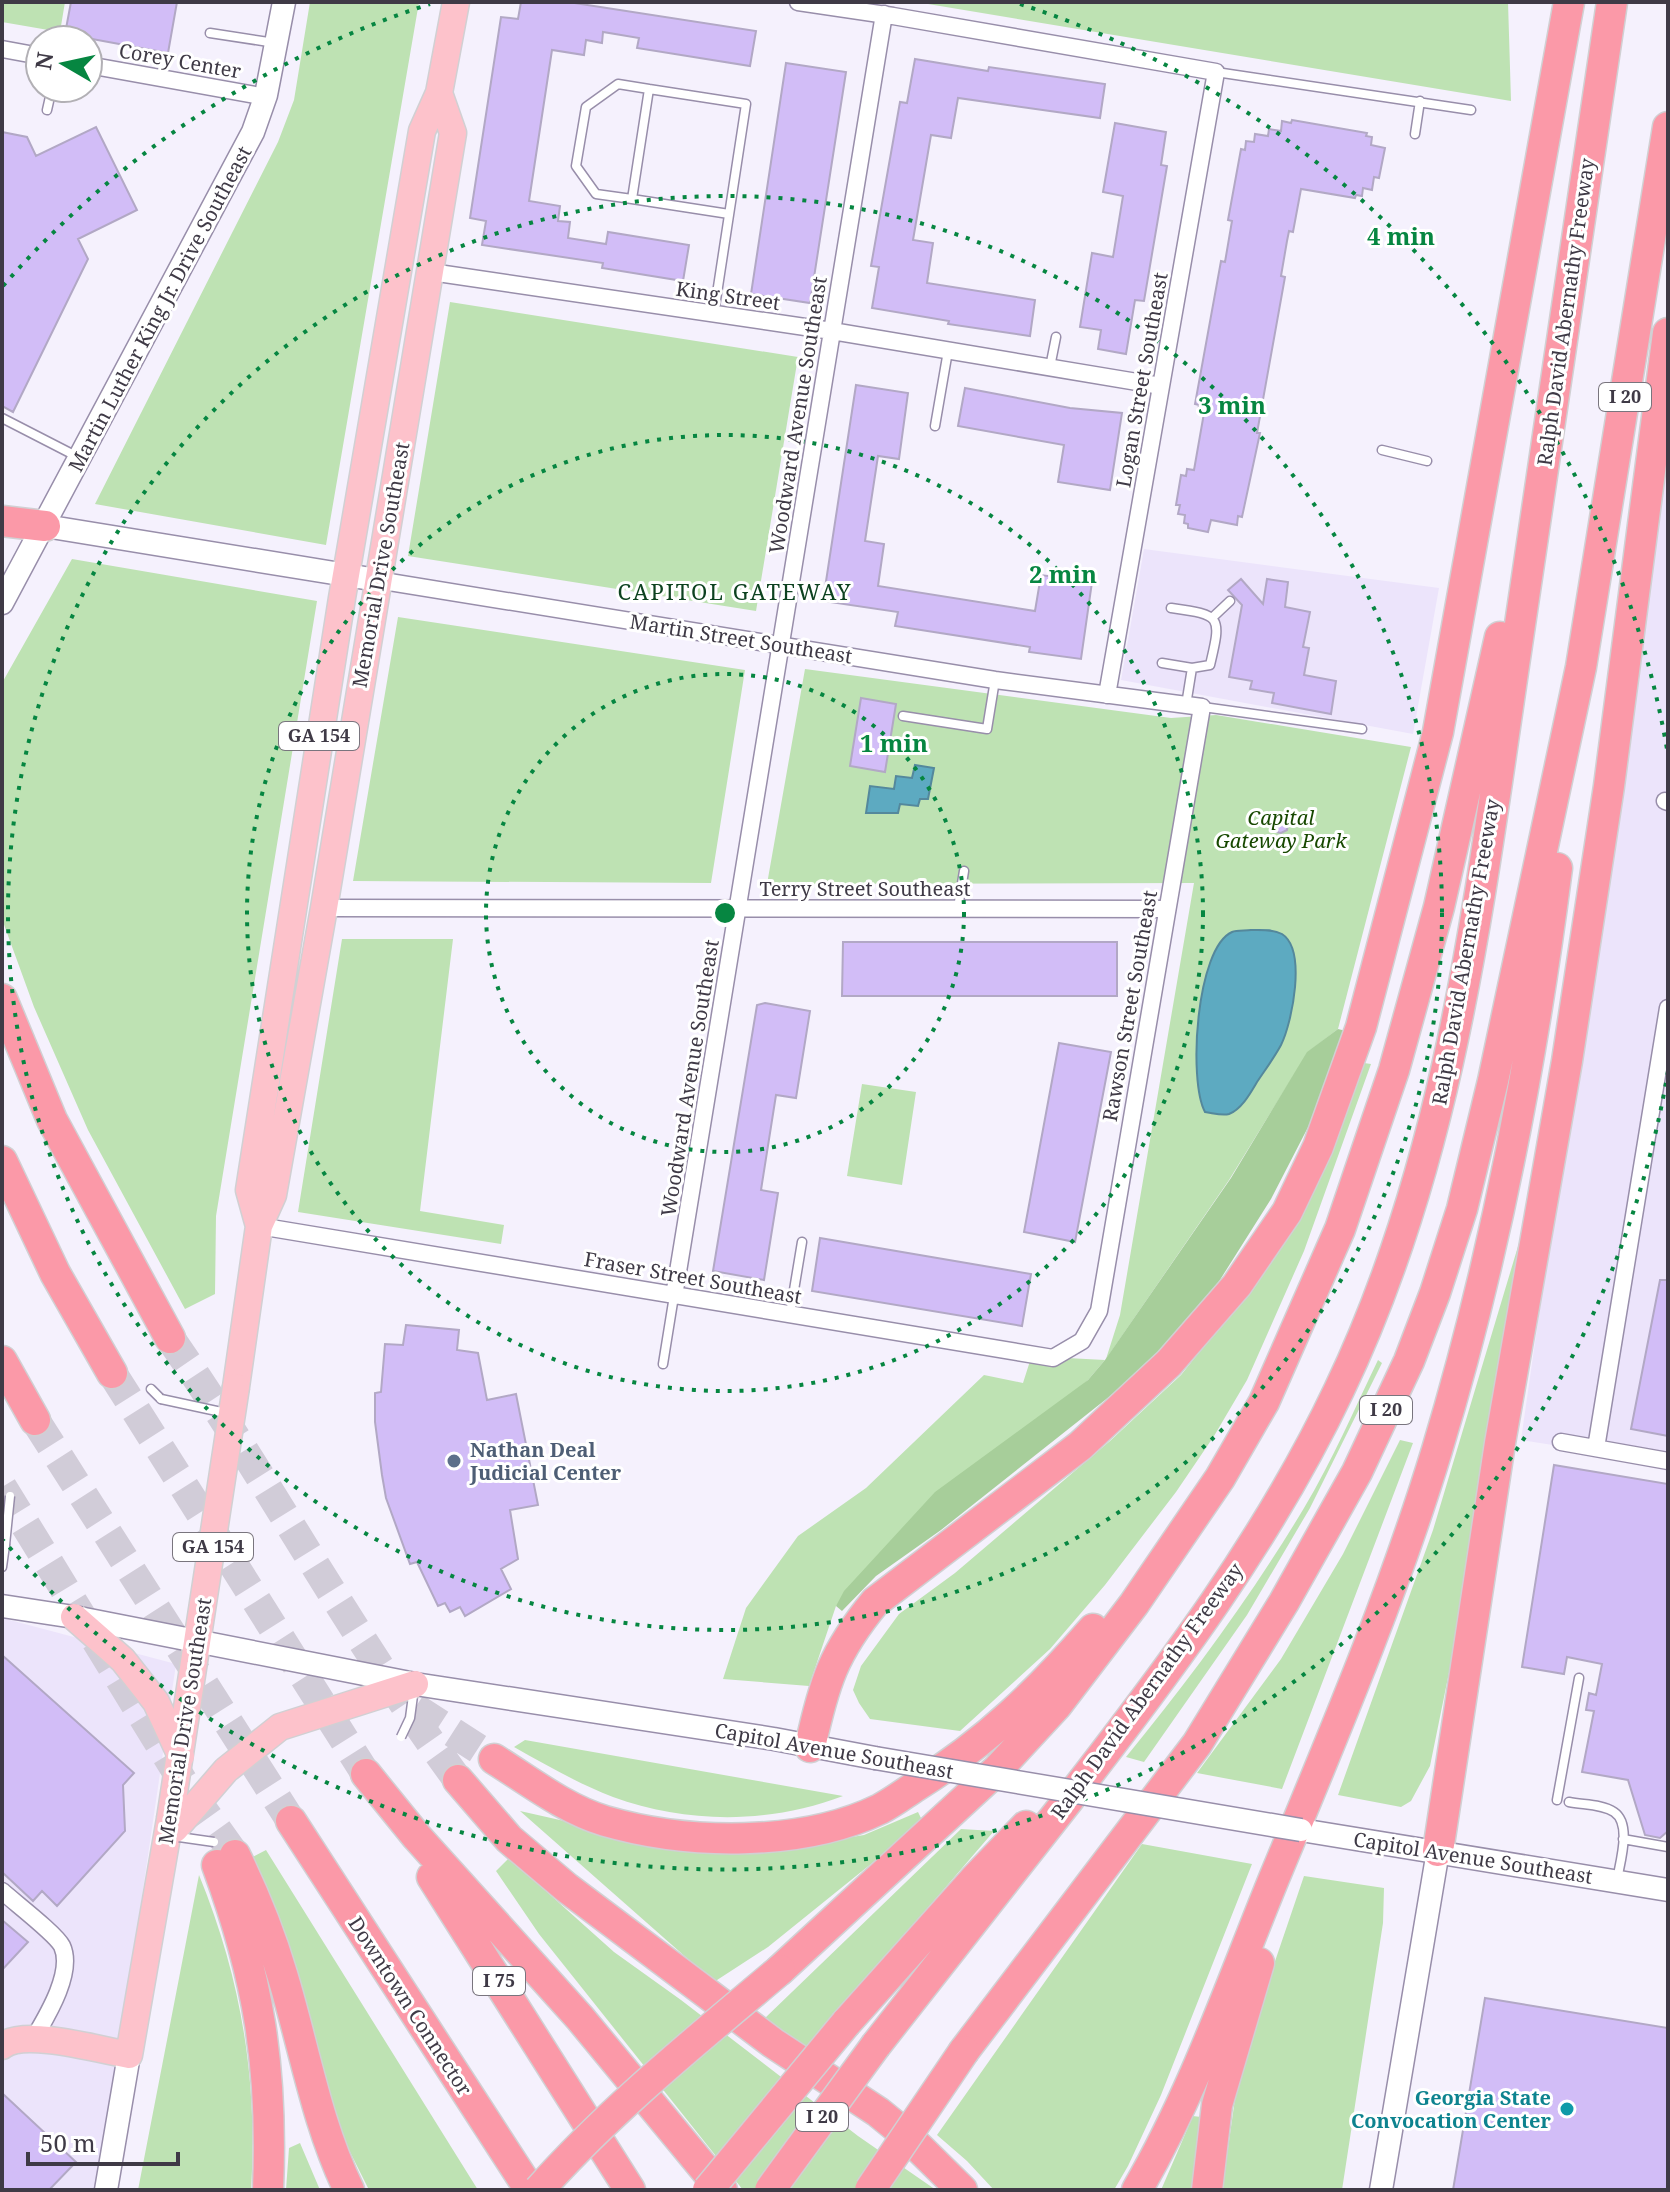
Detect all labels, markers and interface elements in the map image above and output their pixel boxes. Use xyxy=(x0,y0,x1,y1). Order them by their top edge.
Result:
north arrow xyxy=(24,24,104,104)
street label: Corey Center xyxy=(117,36,244,85)
text: N xyxy=(27,50,59,72)
street label: Martin Luther King Jr. Drive Southeast xyxy=(62,141,257,476)
street label: Ralph David Abernathy Freeway xyxy=(1531,156,1601,468)
text: 4 min xyxy=(1367,219,1435,252)
street label: Logan Street Southeast xyxy=(1109,270,1174,490)
street label: King Street xyxy=(674,275,782,316)
street label: Woodward Avenue Southeast xyxy=(762,275,833,555)
road number: I 20 xyxy=(1599,383,1651,411)
text: 3 min xyxy=(1198,388,1266,421)
street label: Memorial Drive Southeast xyxy=(346,440,415,690)
text: 2 min xyxy=(1029,557,1097,590)
district label: CAPITOL GATEWAY xyxy=(617,576,853,606)
street label: Martin Street Southeast xyxy=(628,608,854,669)
road number: GA 154 xyxy=(279,722,359,750)
text: 1 min xyxy=(860,726,928,759)
street label: Ralph David Abernathy Freeway xyxy=(1425,796,1506,1107)
park label: Capital Gateway Park xyxy=(1215,804,1347,854)
street label: Terry Street Southeast xyxy=(759,875,971,902)
street label: Rawson Street Southeast xyxy=(1096,888,1163,1124)
centre of rings xyxy=(711,899,739,927)
street label: Woodward Avenue Southeast xyxy=(654,938,725,1218)
street label: Fraser Street Southeast xyxy=(582,1245,804,1310)
road number: I 20 xyxy=(1360,1396,1412,1424)
place label: Nathan Deal Judicial Center xyxy=(469,1436,622,1486)
marker: Nathan Deal Judicial Center xyxy=(445,1452,463,1470)
road number: GA 154 xyxy=(173,1533,253,1561)
street label: Ralph David Abernathy Freeway xyxy=(1044,1557,1249,1824)
street label: Memorial Drive Southeast xyxy=(152,1596,217,1846)
street label: Capitol Avenue Southeast xyxy=(713,1716,955,1785)
street label: Capitol Avenue Southeast xyxy=(1352,1825,1595,1890)
street label: Downtown Connector xyxy=(342,1911,479,2101)
road number: I 75 xyxy=(473,1967,525,1995)
place label: Georgia State Convocation Center xyxy=(1351,2084,1552,2134)
marker: Georgia State Convocation Center xyxy=(1558,2100,1576,2118)
road number: I 20 xyxy=(796,2103,848,2131)
scale bar xyxy=(28,2116,178,2166)
text: 50 m xyxy=(40,2126,96,2159)

